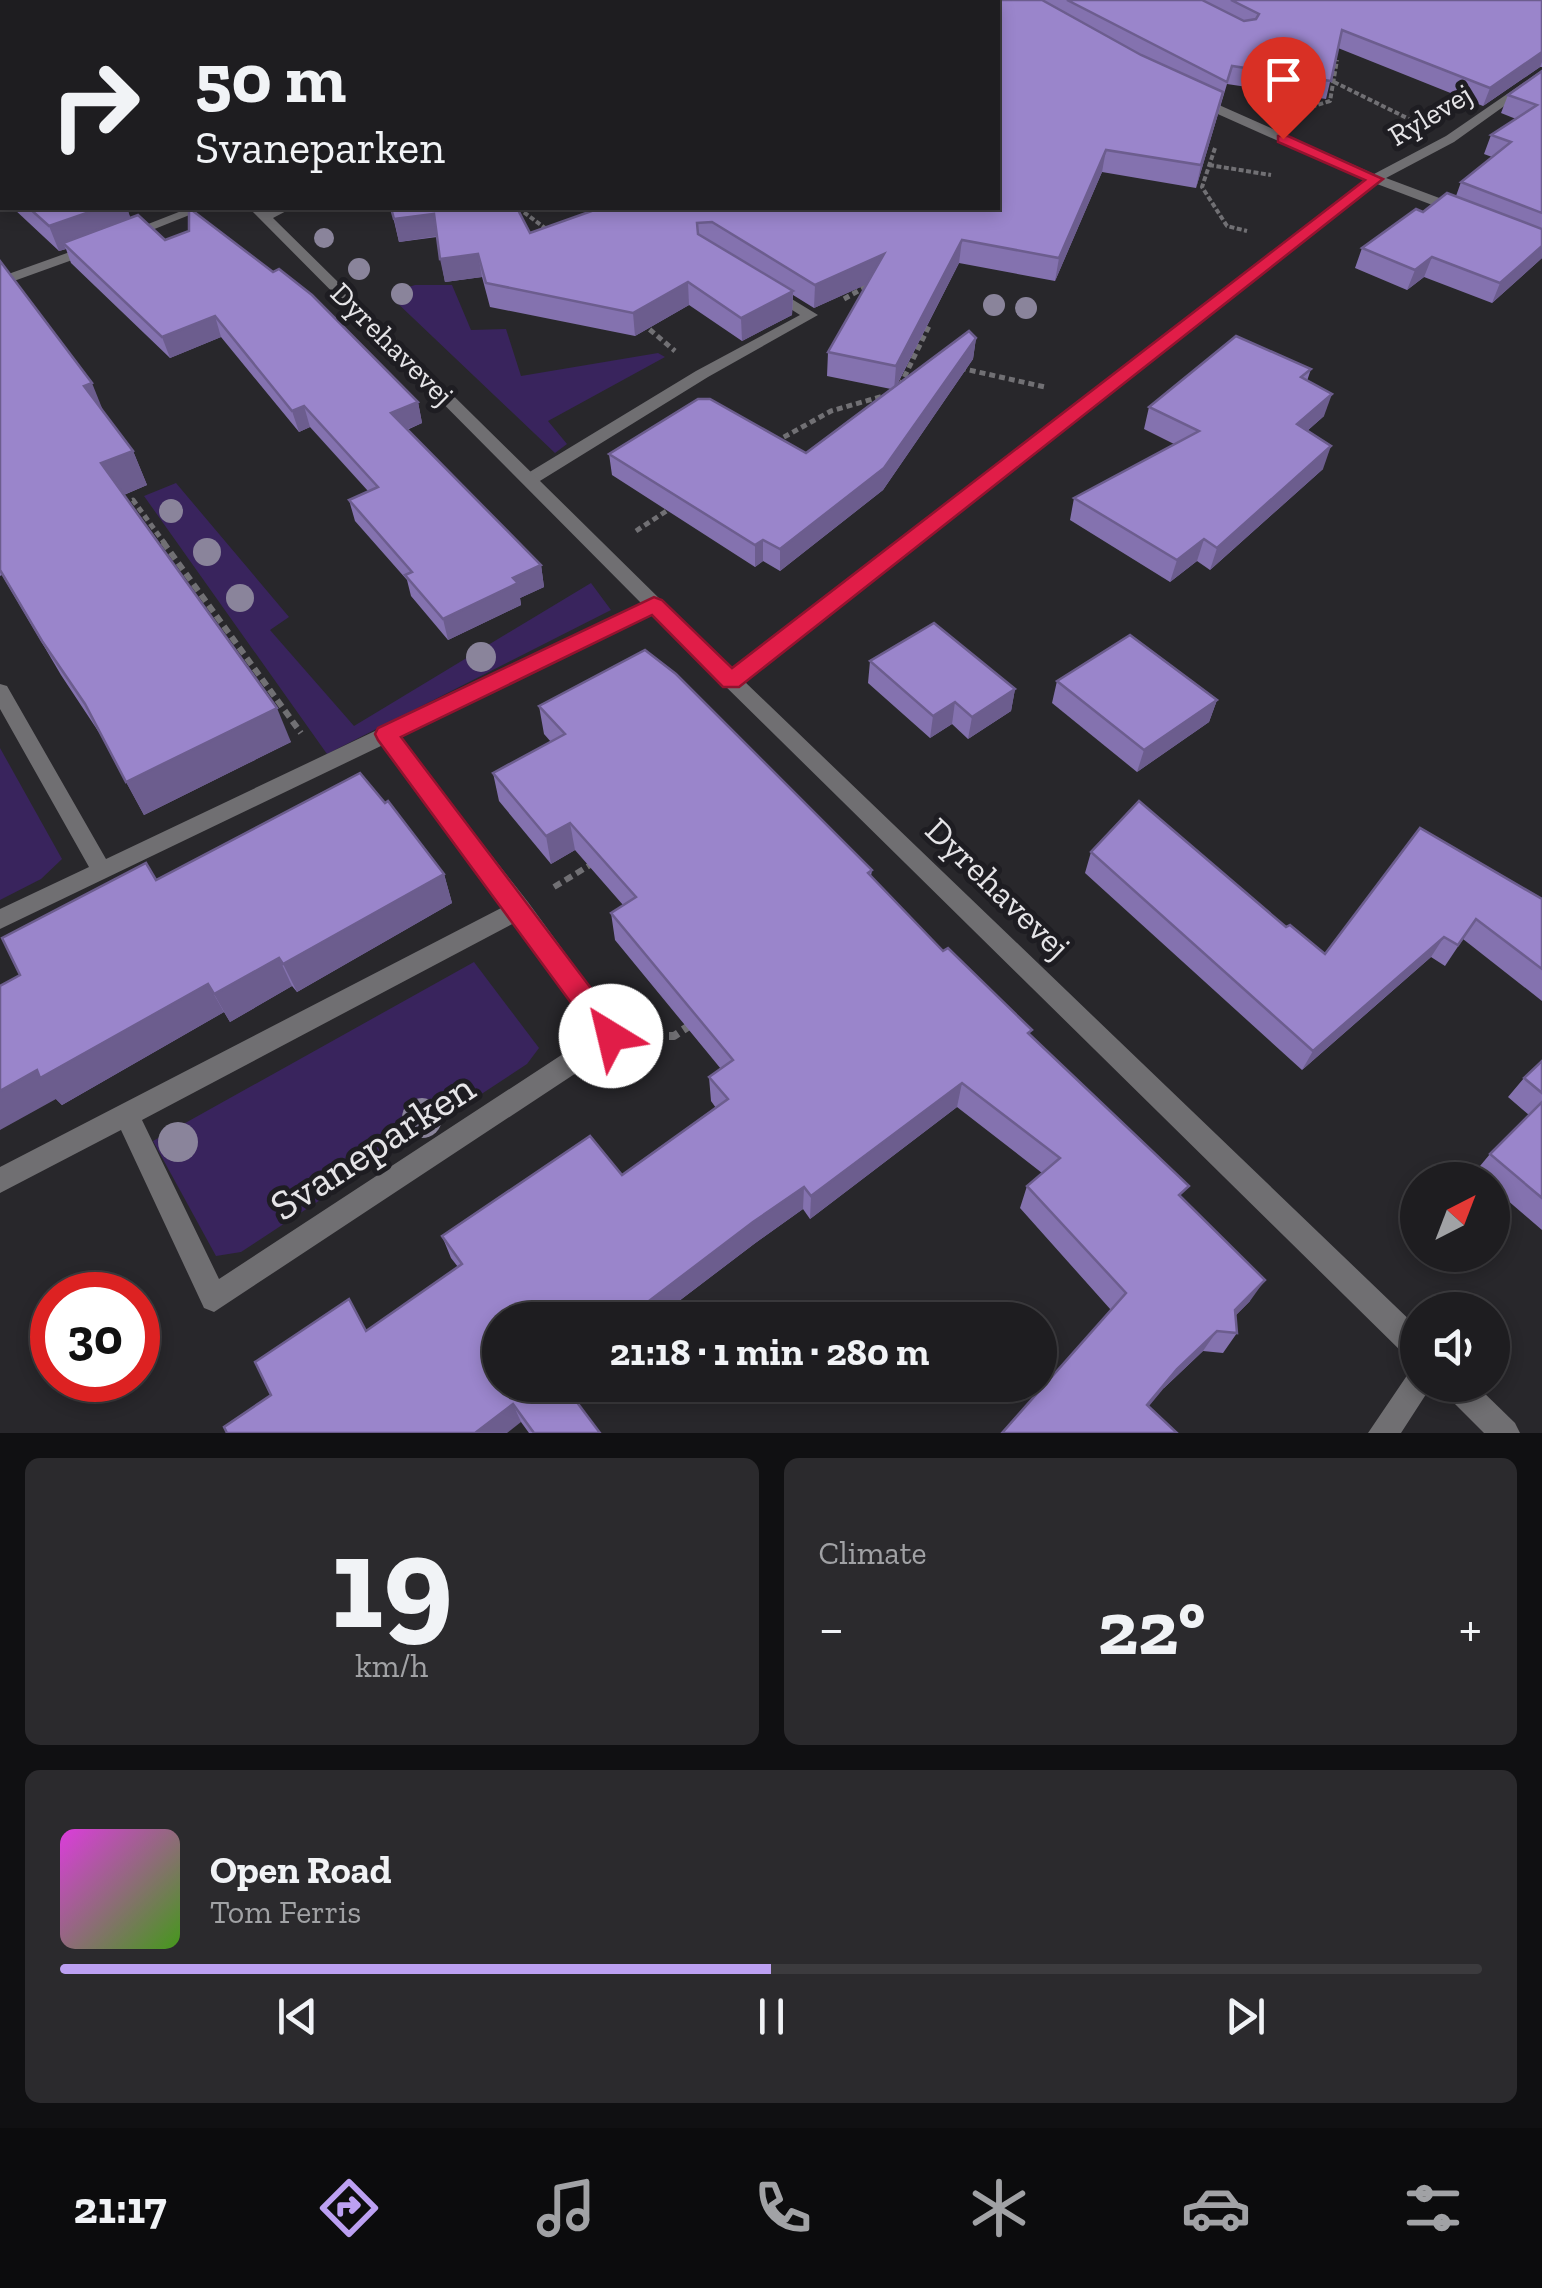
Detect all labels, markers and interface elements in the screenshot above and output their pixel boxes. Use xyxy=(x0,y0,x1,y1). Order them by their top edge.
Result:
text: 50 m xyxy=(195,36,346,120)
pin xyxy=(1241,37,1326,140)
icon: right xyxy=(30,40,160,170)
icon: arrive xyxy=(1256,52,1311,107)
street label: Rylevej xyxy=(1382,76,1478,154)
text: Svaneparken xyxy=(195,121,445,175)
street label: Dyrehavevej xyxy=(323,275,461,413)
street label: Dyrehavevej xyxy=(917,809,1079,967)
position arrow xyxy=(559,984,663,1088)
street label: Svaneparken xyxy=(261,1062,484,1231)
north arrow xyxy=(1400,1162,1510,1272)
map controls xyxy=(1400,1162,1510,1402)
speed limit sign: 30 xyxy=(30,1272,160,1402)
button: sound xyxy=(1400,1292,1510,1402)
text: 21:18 · 1 min · 280 m xyxy=(610,1329,929,1375)
text: 19 xyxy=(331,1504,453,1660)
text: Climate xyxy=(819,1534,927,1572)
text: 22° xyxy=(1098,1583,1205,1673)
text: − xyxy=(819,1595,844,1661)
text: + xyxy=(1459,1595,1482,1661)
text: km/h xyxy=(355,1647,428,1685)
text: Open Road xyxy=(210,1847,392,1893)
text: Tom Ferris xyxy=(210,1893,361,1931)
icon: previous xyxy=(270,1989,325,2044)
icon: pause xyxy=(744,1989,799,2044)
icon: next xyxy=(1218,1989,1273,2044)
icon: directions xyxy=(314,2173,384,2243)
icon: music xyxy=(531,2173,601,2243)
icon: phone xyxy=(748,2173,818,2243)
icon: climate xyxy=(964,2173,1034,2243)
icon: car xyxy=(1181,2173,1251,2243)
icon: filters xyxy=(1398,2173,1468,2243)
text: 21:17 xyxy=(73,2181,167,2235)

